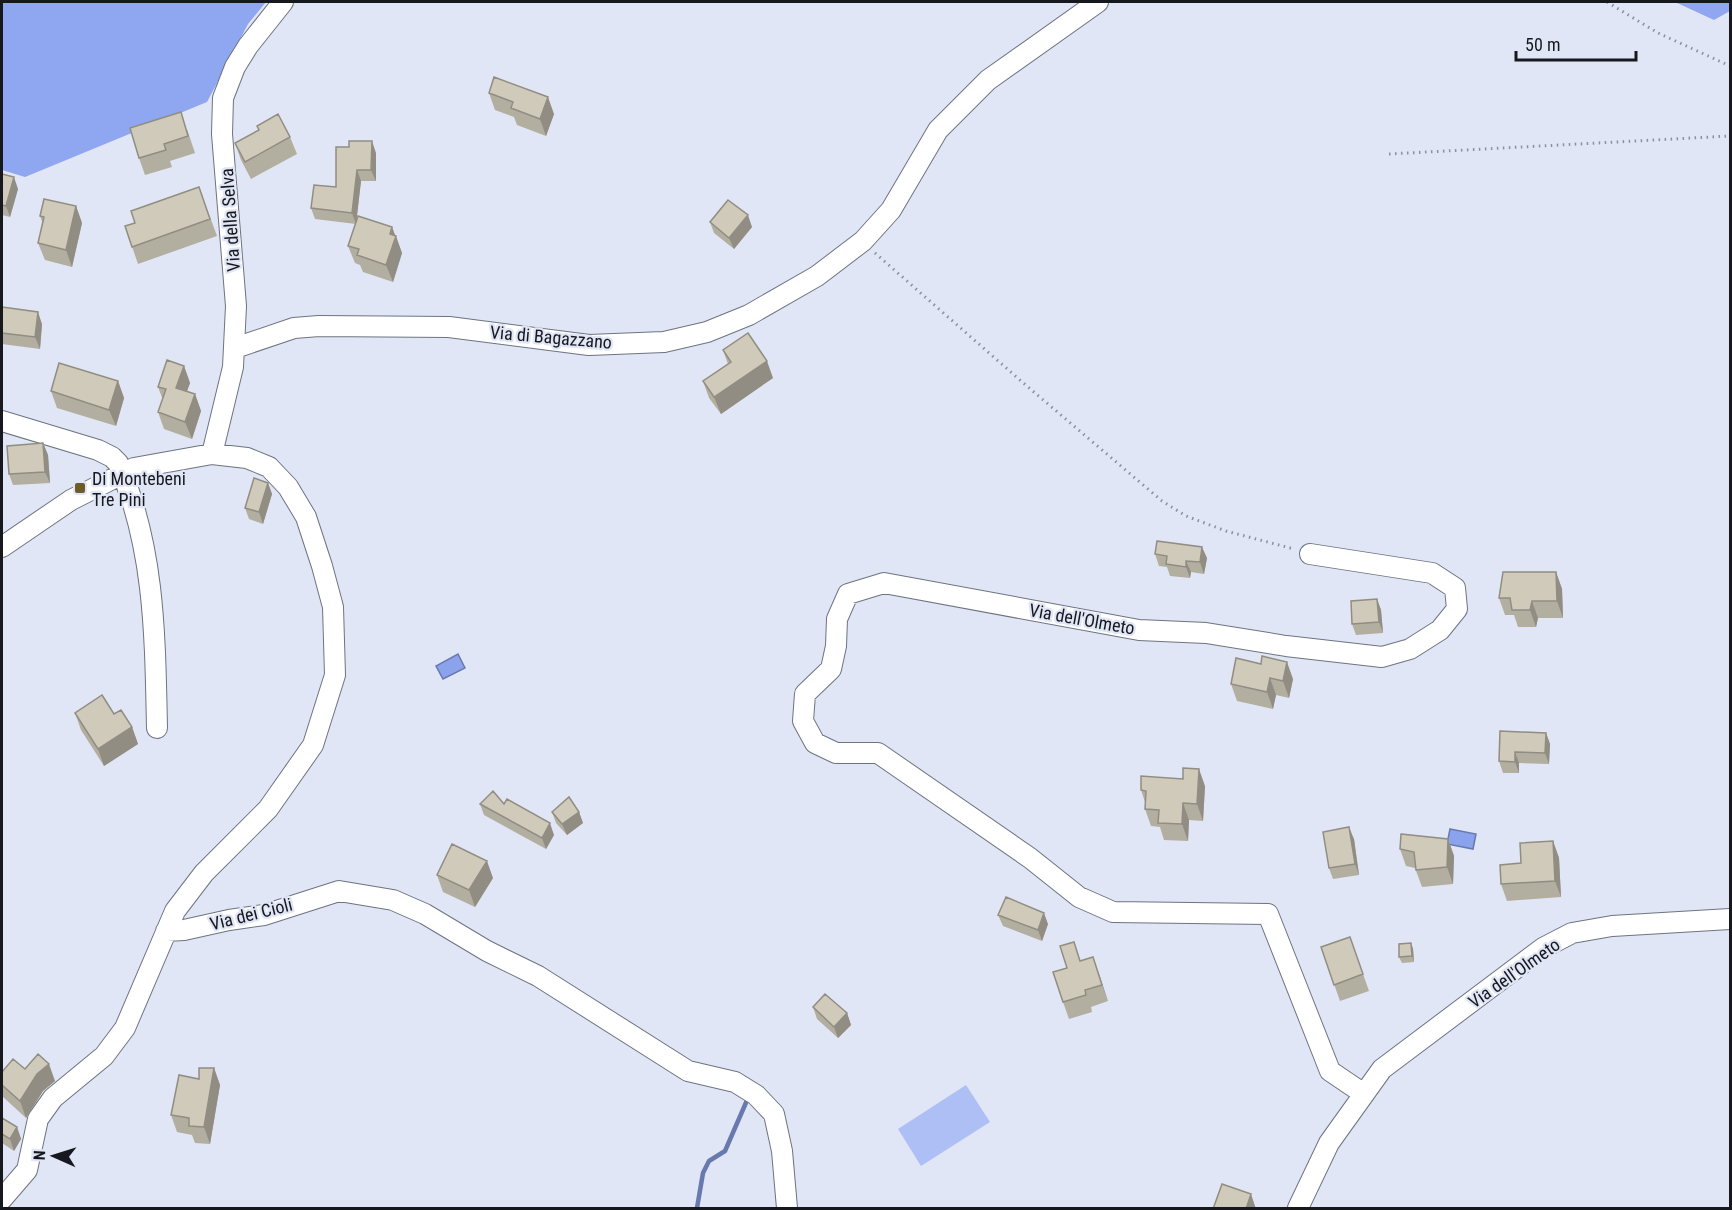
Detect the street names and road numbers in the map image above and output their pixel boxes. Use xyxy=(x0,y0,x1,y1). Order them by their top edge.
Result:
street label: Via della Selva xyxy=(216,168,244,272)
street label: Via di Bagazzano xyxy=(489,321,613,353)
street label: Via dell'Olmeto xyxy=(1028,599,1136,639)
street label: Via dei Cioli xyxy=(208,894,294,934)
street label: Via dell'Olmeto xyxy=(1464,934,1564,1012)

